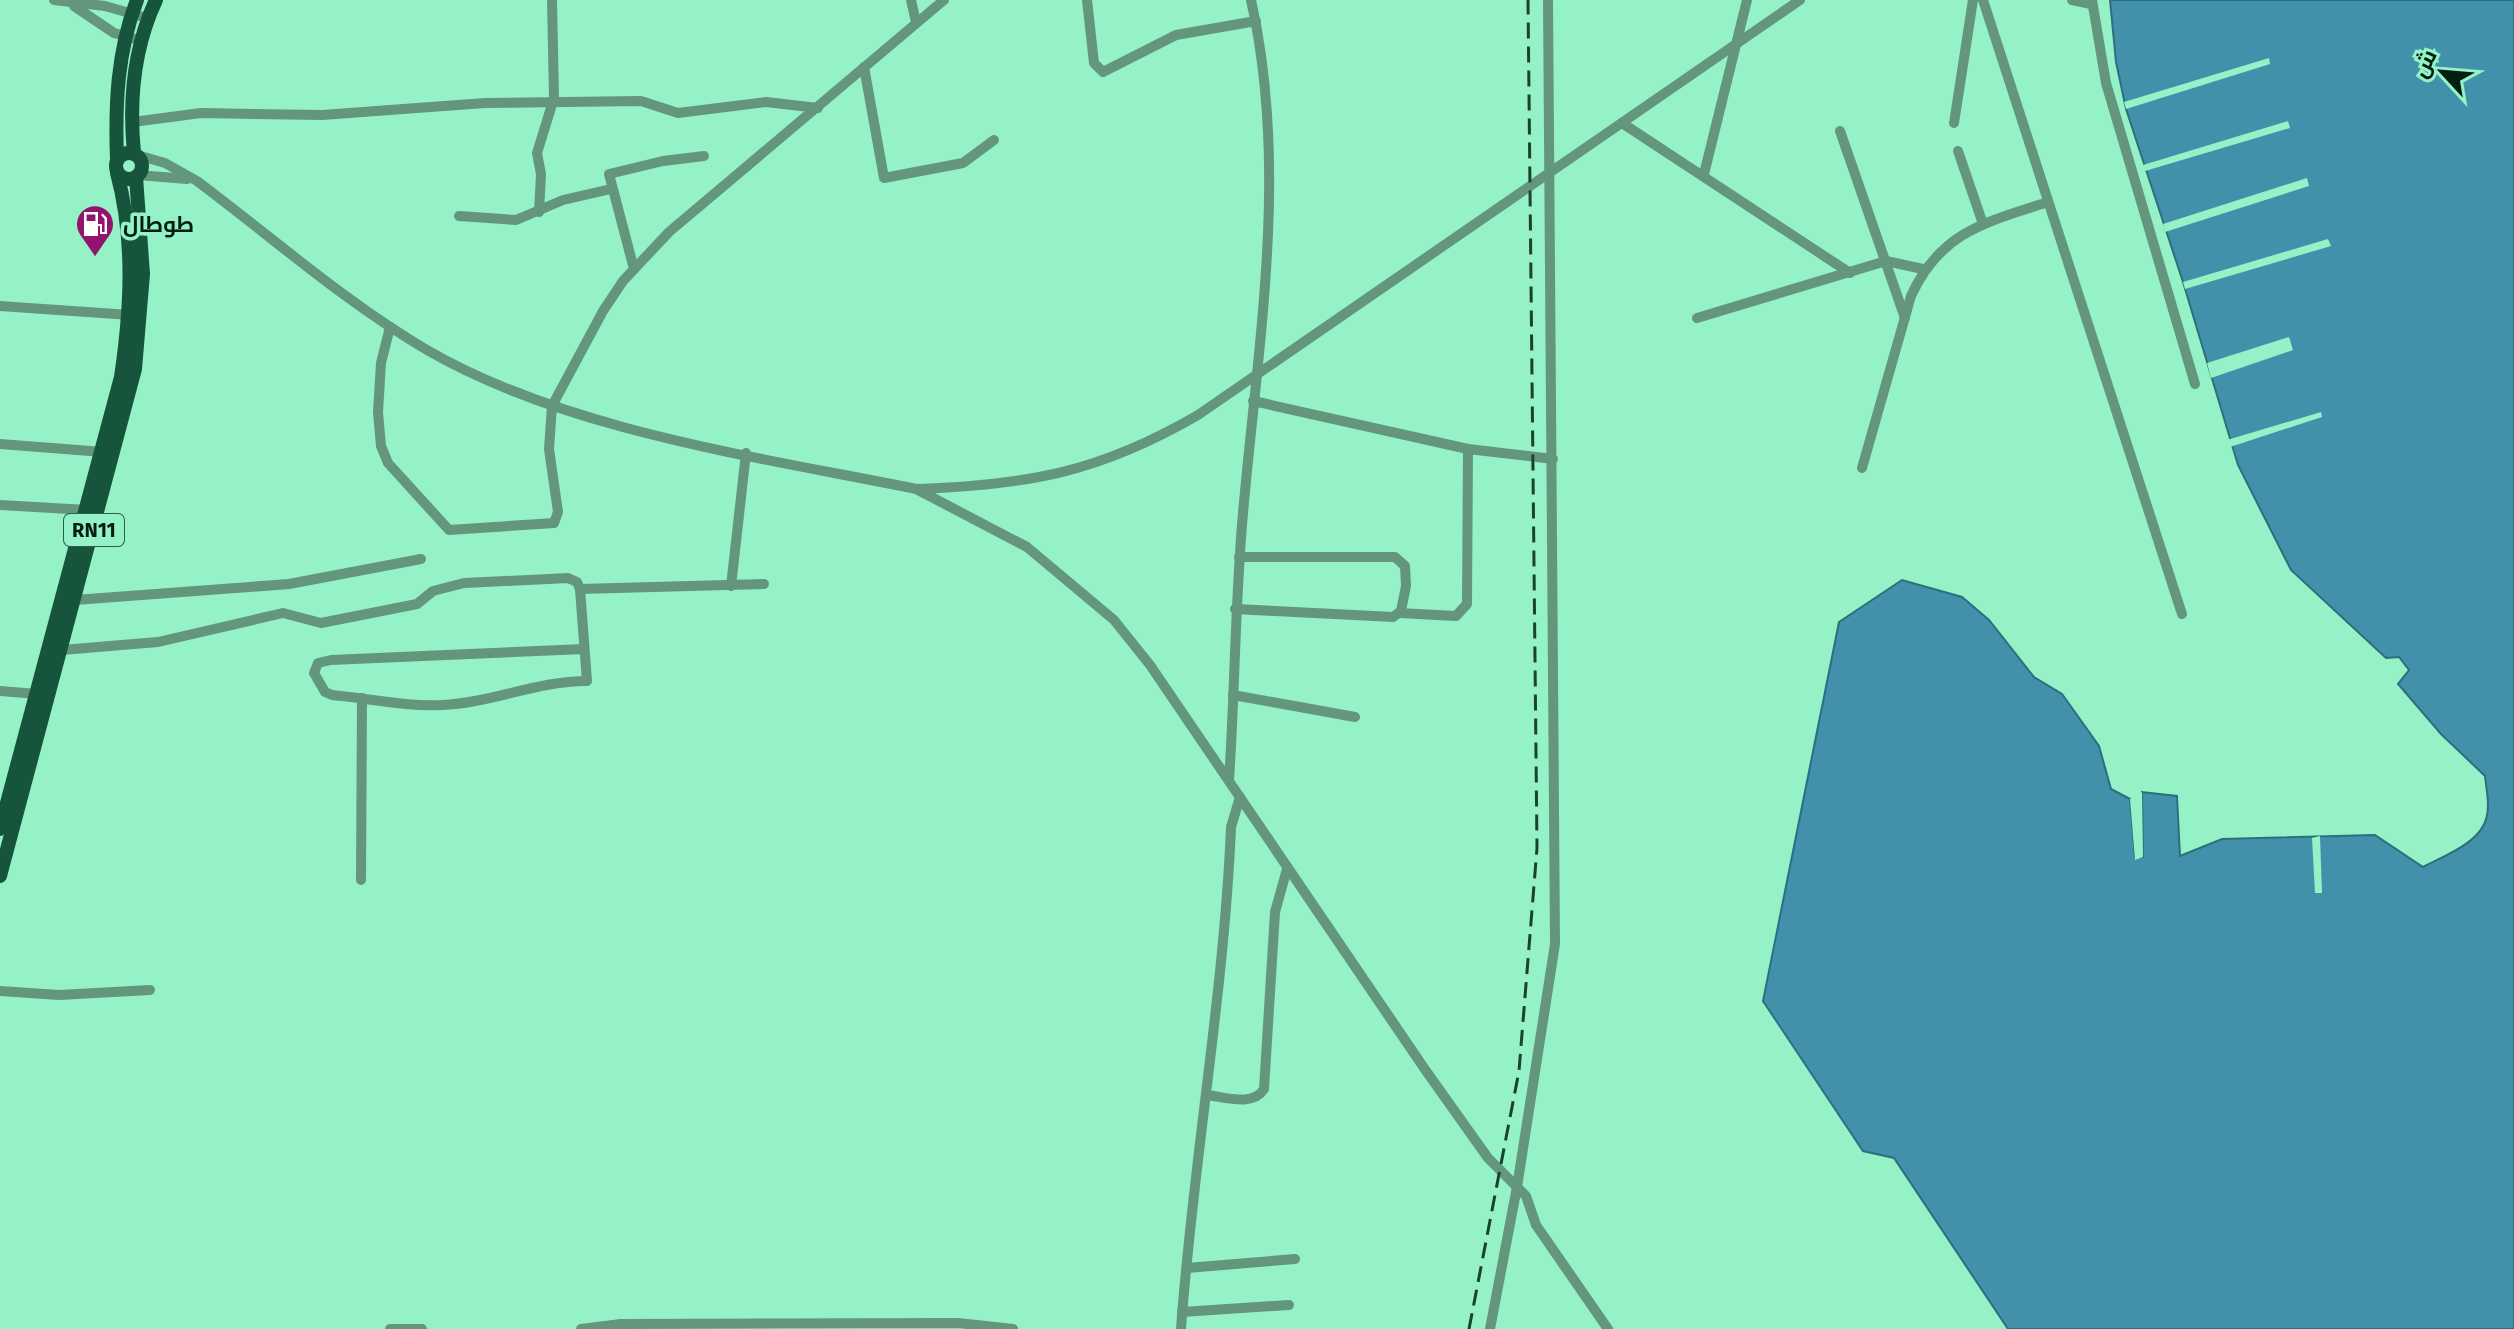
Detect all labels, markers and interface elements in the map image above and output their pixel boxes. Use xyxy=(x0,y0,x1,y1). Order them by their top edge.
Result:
north arrow xyxy=(2402,32,2482,112)
text: ش xyxy=(2406,45,2443,82)
fuel station icon: طوطال xyxy=(74,203,116,258)
place label: طوطال xyxy=(123,211,194,238)
road number: RN11 xyxy=(64,514,124,546)

